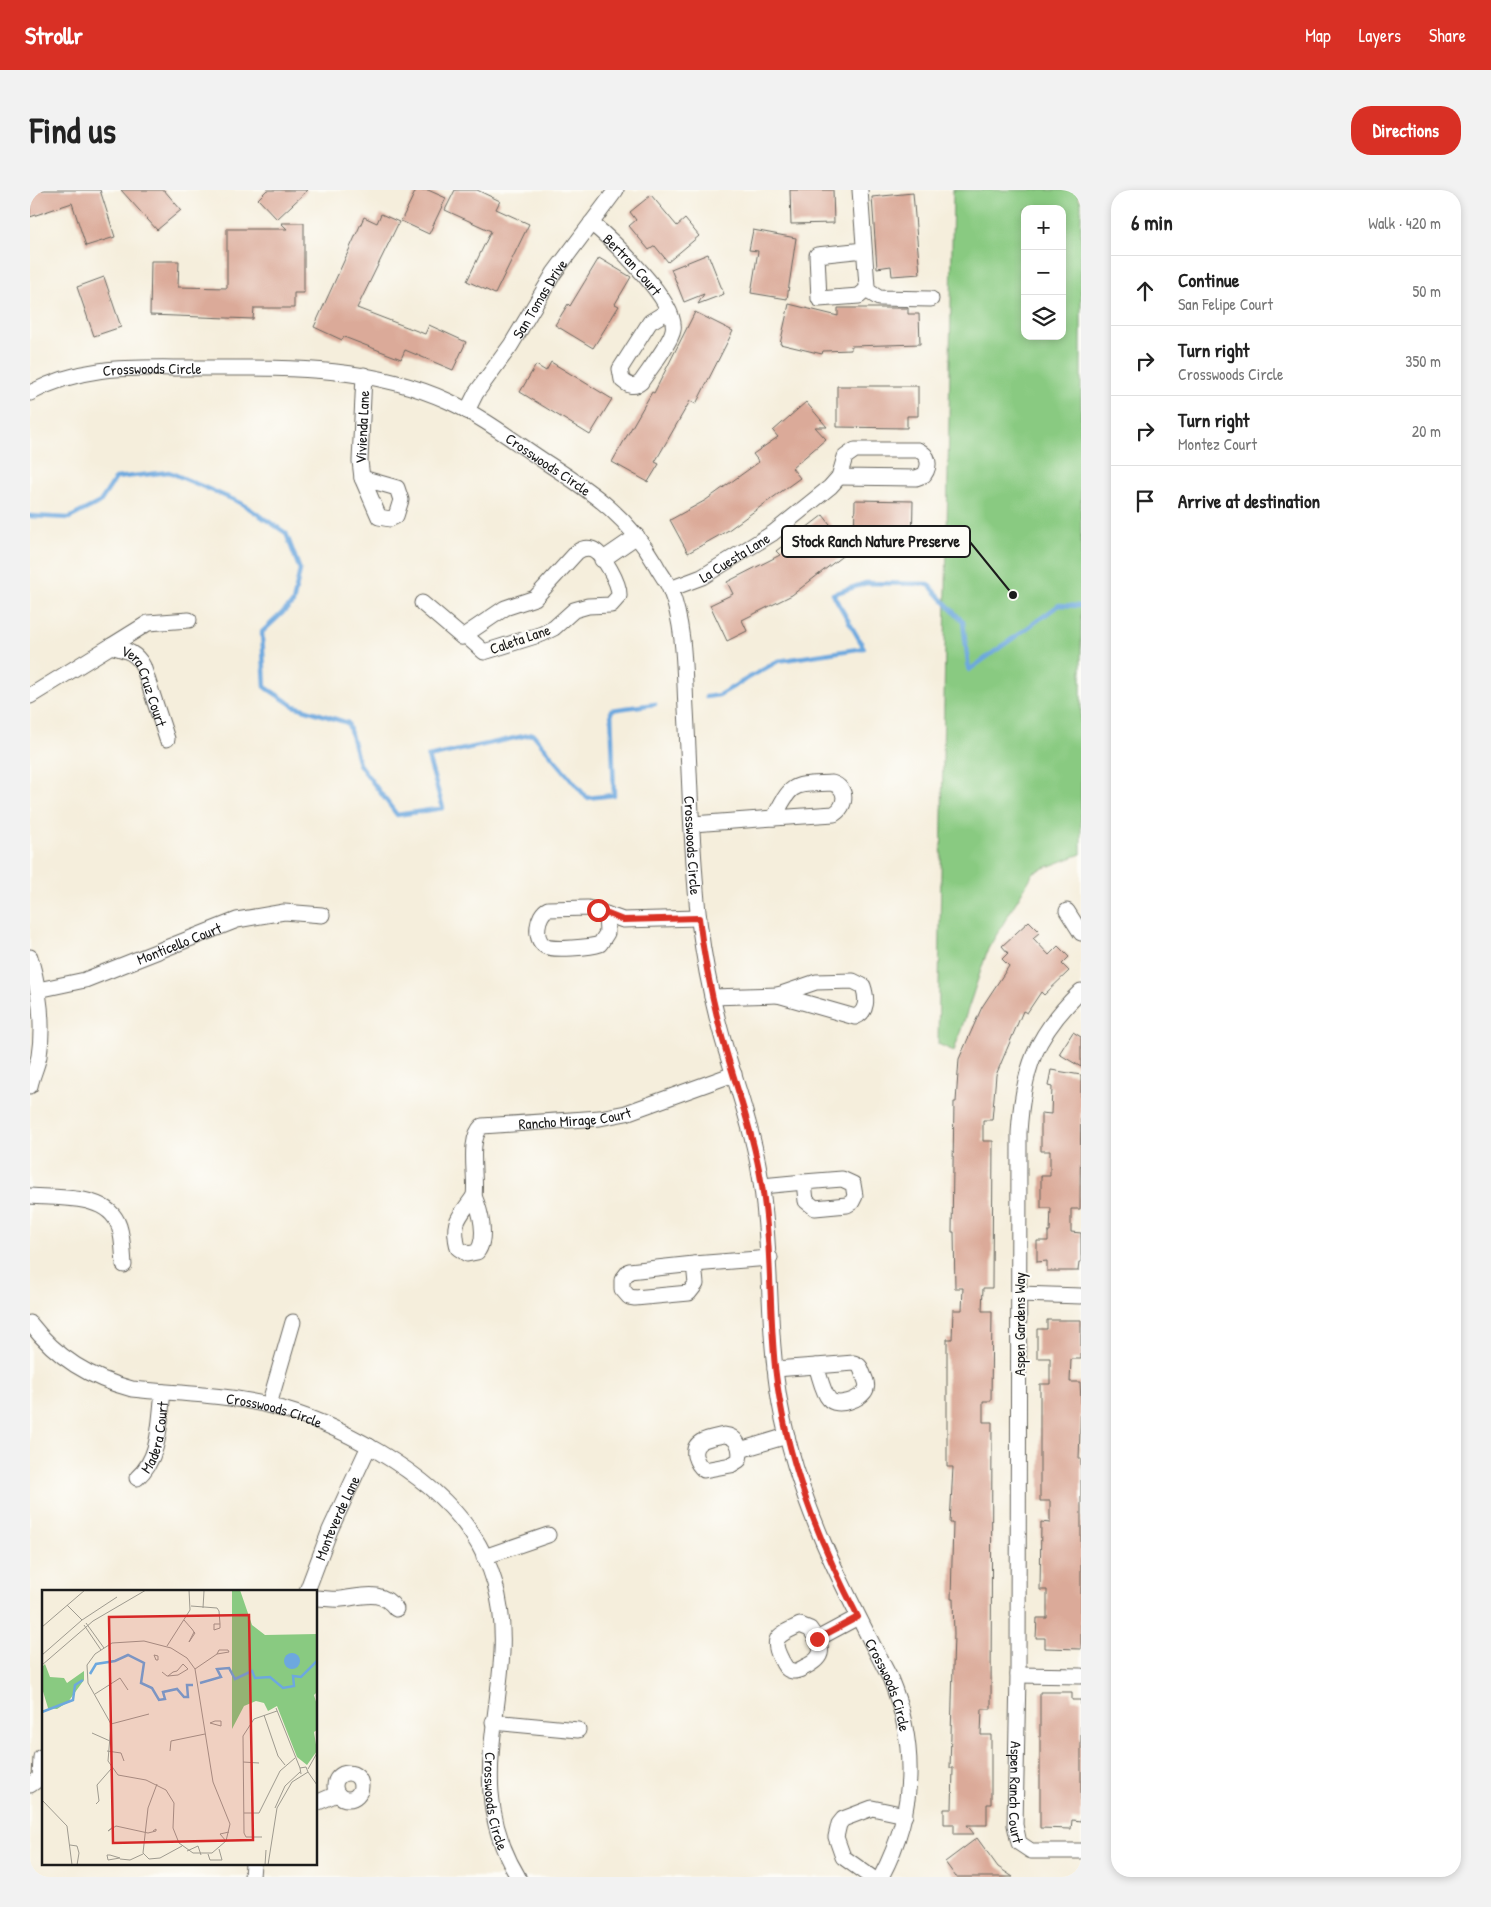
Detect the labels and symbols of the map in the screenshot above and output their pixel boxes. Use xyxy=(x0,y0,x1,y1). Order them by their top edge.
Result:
street label: Bertran Court xyxy=(599,228,668,300)
street label: San Tomas Drive xyxy=(507,254,572,342)
street label: Crosswoods Circle xyxy=(102,357,202,381)
street label: Vivienda Lane xyxy=(349,390,374,464)
street label: Crosswoods Circle xyxy=(502,427,596,500)
callout: Stock Ranch Nature Preserve xyxy=(782,526,970,557)
street label: La Cuesta Lane xyxy=(695,527,774,587)
text: Stock Ranch Nature Preserve xyxy=(792,530,961,552)
street label: Caleta Lane xyxy=(487,619,553,659)
street label: Vera Cruz Court xyxy=(118,639,173,730)
street label: Crosswoods Circle xyxy=(680,795,707,896)
route start xyxy=(587,899,610,922)
street label: Monticello Court xyxy=(133,916,225,969)
street label: Rancho Mirage Court xyxy=(518,1101,635,1134)
street label: Aspen Gardens Way xyxy=(1009,1272,1030,1376)
street label: Crosswoods Circle xyxy=(225,1387,326,1432)
street label: Madera Court xyxy=(135,1400,172,1477)
street label: Monteverde Lane xyxy=(309,1472,364,1563)
inset map xyxy=(42,1590,318,1864)
route end xyxy=(806,1628,829,1651)
street label: Crosswoods Circle xyxy=(861,1634,916,1733)
street label: Aspen Ranch Court xyxy=(1004,1741,1029,1846)
street label: Crosswoods Circle xyxy=(480,1751,514,1853)

